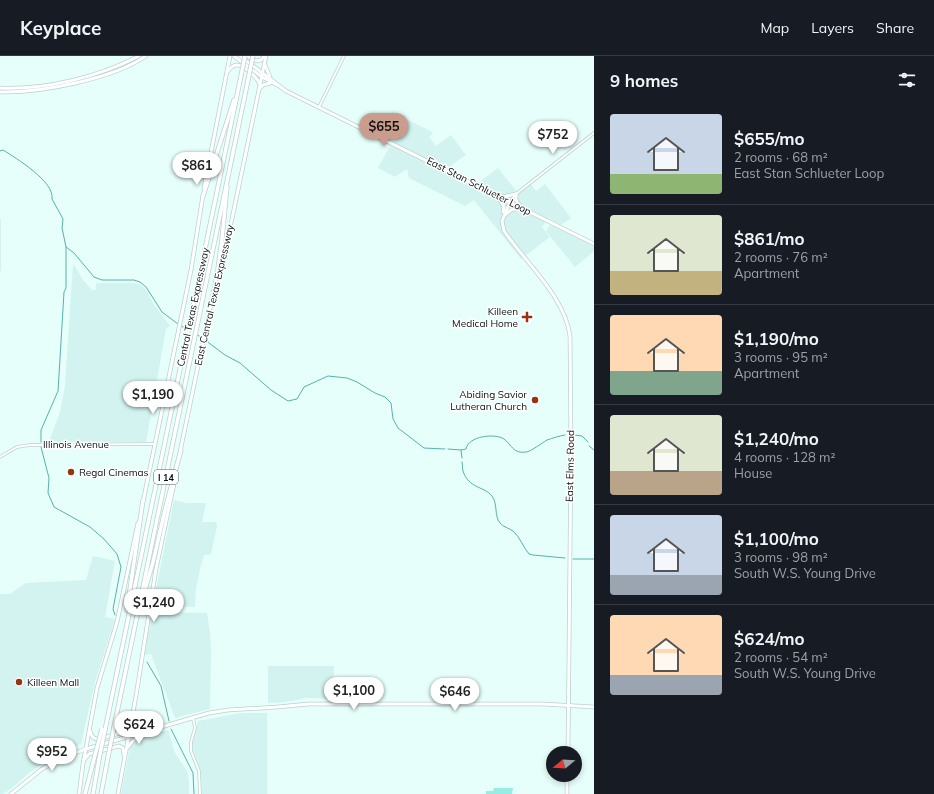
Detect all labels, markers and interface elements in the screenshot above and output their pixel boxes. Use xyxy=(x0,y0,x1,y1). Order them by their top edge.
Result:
text: Keyplace xyxy=(20,16,101,40)
text: Map xyxy=(760,19,789,37)
text: Layers xyxy=(811,19,854,37)
text: Share xyxy=(876,19,914,37)
icon: filters xyxy=(896,69,918,91)
text: 9 homes xyxy=(610,70,678,91)
pin: $655 xyxy=(360,113,408,147)
text: $655 xyxy=(368,118,400,134)
pin: $752 xyxy=(529,121,577,155)
text: $752 xyxy=(537,126,569,142)
text: $655/mo xyxy=(734,128,805,149)
icon: home xyxy=(642,130,690,178)
text: 2 rooms · 68 m² xyxy=(734,149,828,165)
pin: $861 xyxy=(173,152,221,186)
street label: East Stan Schlueter Loop xyxy=(425,154,533,218)
text: $861 xyxy=(181,157,213,173)
text: East Stan Schlueter Loop xyxy=(734,165,884,181)
street label: East Central Texas Expressway xyxy=(192,223,236,367)
text: $861/mo xyxy=(734,228,805,249)
icon: home xyxy=(642,231,690,279)
street label: Central Texas Expressway xyxy=(175,246,211,368)
text: 2 rooms · 76 m² xyxy=(734,249,828,265)
text: Apartment xyxy=(734,265,799,281)
place label: Killeen Medical Home xyxy=(452,305,518,330)
marker: Killeen Medical Home xyxy=(521,311,533,323)
text: $1,190/mo xyxy=(734,328,819,349)
icon: home xyxy=(642,331,690,379)
text: 3 rooms · 95 m² xyxy=(734,349,828,365)
text: Apartment xyxy=(734,365,799,381)
pin: $1,190 xyxy=(120,381,186,415)
text: $1,190 xyxy=(132,386,174,402)
place label: Abiding Savior Lutheran Church xyxy=(450,388,527,413)
marker: Abiding Savior Lutheran Church xyxy=(530,395,540,405)
text: $1,240/mo xyxy=(734,428,819,449)
street label: East Elms Road xyxy=(563,430,577,502)
icon: home xyxy=(642,431,690,479)
street label: Illinois Avenue xyxy=(43,438,109,451)
text: 4 rooms · 128 m² xyxy=(734,449,835,465)
text: House xyxy=(734,465,772,481)
place label: Regal Cinemas xyxy=(79,466,149,479)
marker: Regal Cinemas xyxy=(66,467,76,477)
road number: I 14 xyxy=(154,470,178,484)
text: $1,100/mo xyxy=(734,528,819,549)
icon: home xyxy=(642,531,690,579)
text: 3 rooms · 98 m² xyxy=(734,549,828,565)
text: South W.S. Young Drive xyxy=(734,565,876,581)
pin: $1,240 xyxy=(121,589,187,623)
text: $1,240 xyxy=(133,594,175,610)
text: $624/mo xyxy=(734,628,805,649)
icon: home xyxy=(642,631,690,679)
text: 2 rooms · 54 m² xyxy=(734,649,828,665)
text: South W.S. Young Drive xyxy=(734,665,876,681)
place label: Killeen Mall xyxy=(27,676,79,689)
marker: Killeen Mall xyxy=(14,677,24,687)
pin: $1,100 xyxy=(321,677,387,711)
pin: $646 xyxy=(431,678,479,712)
text: $1,100 xyxy=(333,682,375,698)
text: $646 xyxy=(439,683,471,699)
pin: $624 xyxy=(115,711,163,745)
text: $624 xyxy=(123,716,155,732)
pin: $952 xyxy=(28,738,76,772)
text: $952 xyxy=(36,743,68,759)
north arrow xyxy=(546,746,582,782)
map controls xyxy=(546,746,582,782)

